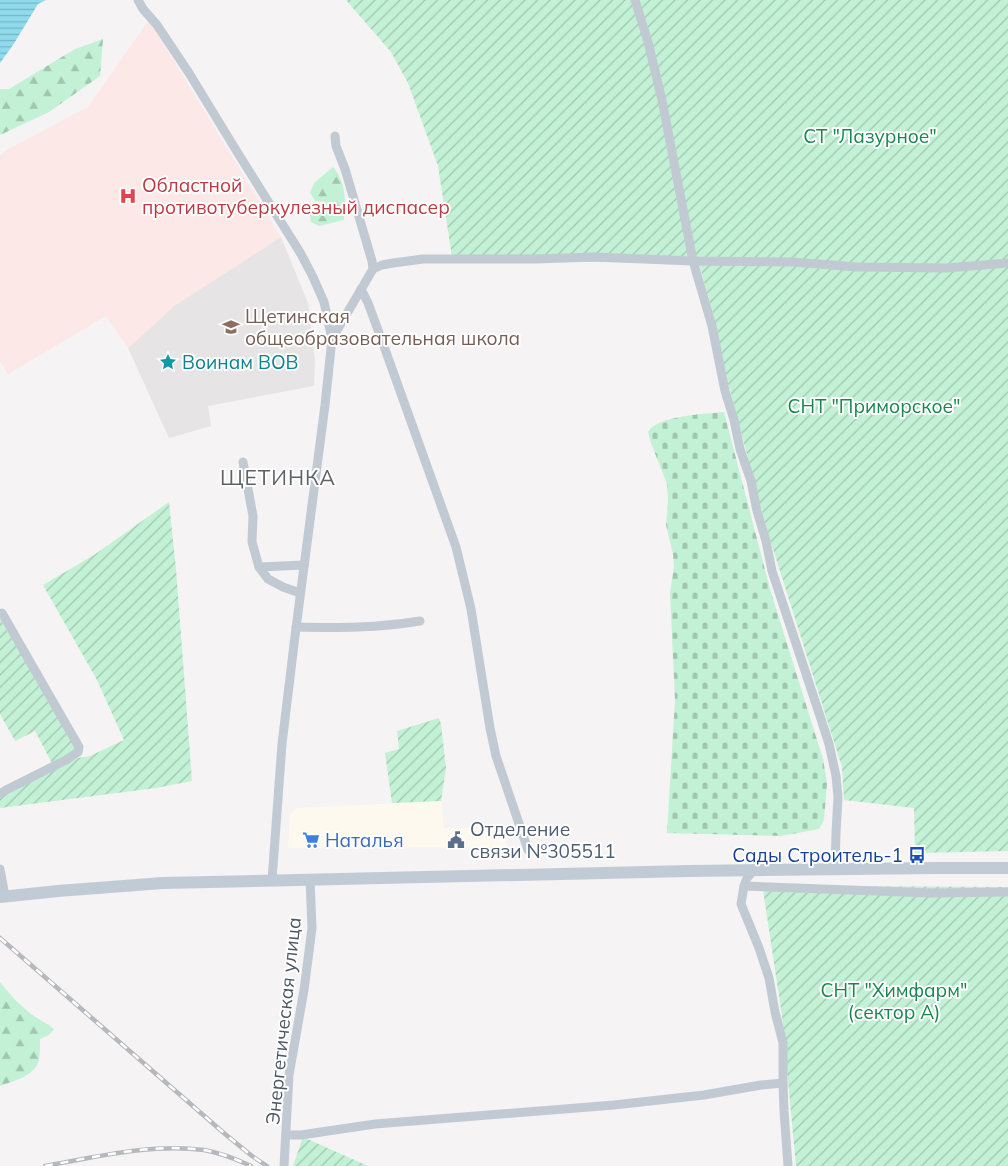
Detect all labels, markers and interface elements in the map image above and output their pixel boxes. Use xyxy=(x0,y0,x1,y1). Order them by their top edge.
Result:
park label: СТ "Лазурное" xyxy=(803,124,937,148)
place label: Областной противотуберкулезный диспасер xyxy=(142,173,450,219)
hospital icon: Областной противотуберкулезный диспасер xyxy=(118,186,138,206)
place label: Щетинская общеобразовательная школа xyxy=(245,304,520,350)
school or university icon: Щетинская общеобразовательная школа xyxy=(221,317,241,337)
place label: Воинам ВОВ xyxy=(182,350,298,374)
place icon: Воинам ВОВ xyxy=(158,352,178,372)
park label: СНТ "Приморское" xyxy=(787,394,961,418)
district label: ЩЕТИНКА xyxy=(220,464,336,490)
place label: Отделение связи №305511 xyxy=(470,817,616,863)
place label: Наталья xyxy=(325,828,404,852)
supermarket icon: Наталья xyxy=(301,830,321,850)
public building icon: Отделение связи №305511 xyxy=(446,830,466,850)
place label: Сады Строитель-1 xyxy=(732,843,903,867)
bus stop icon: Сады Строитель-1 xyxy=(907,845,927,865)
street label: Энергетическая улица xyxy=(260,916,306,1126)
park label: СНТ "Химфарм" (сектор А) xyxy=(821,978,967,1024)

